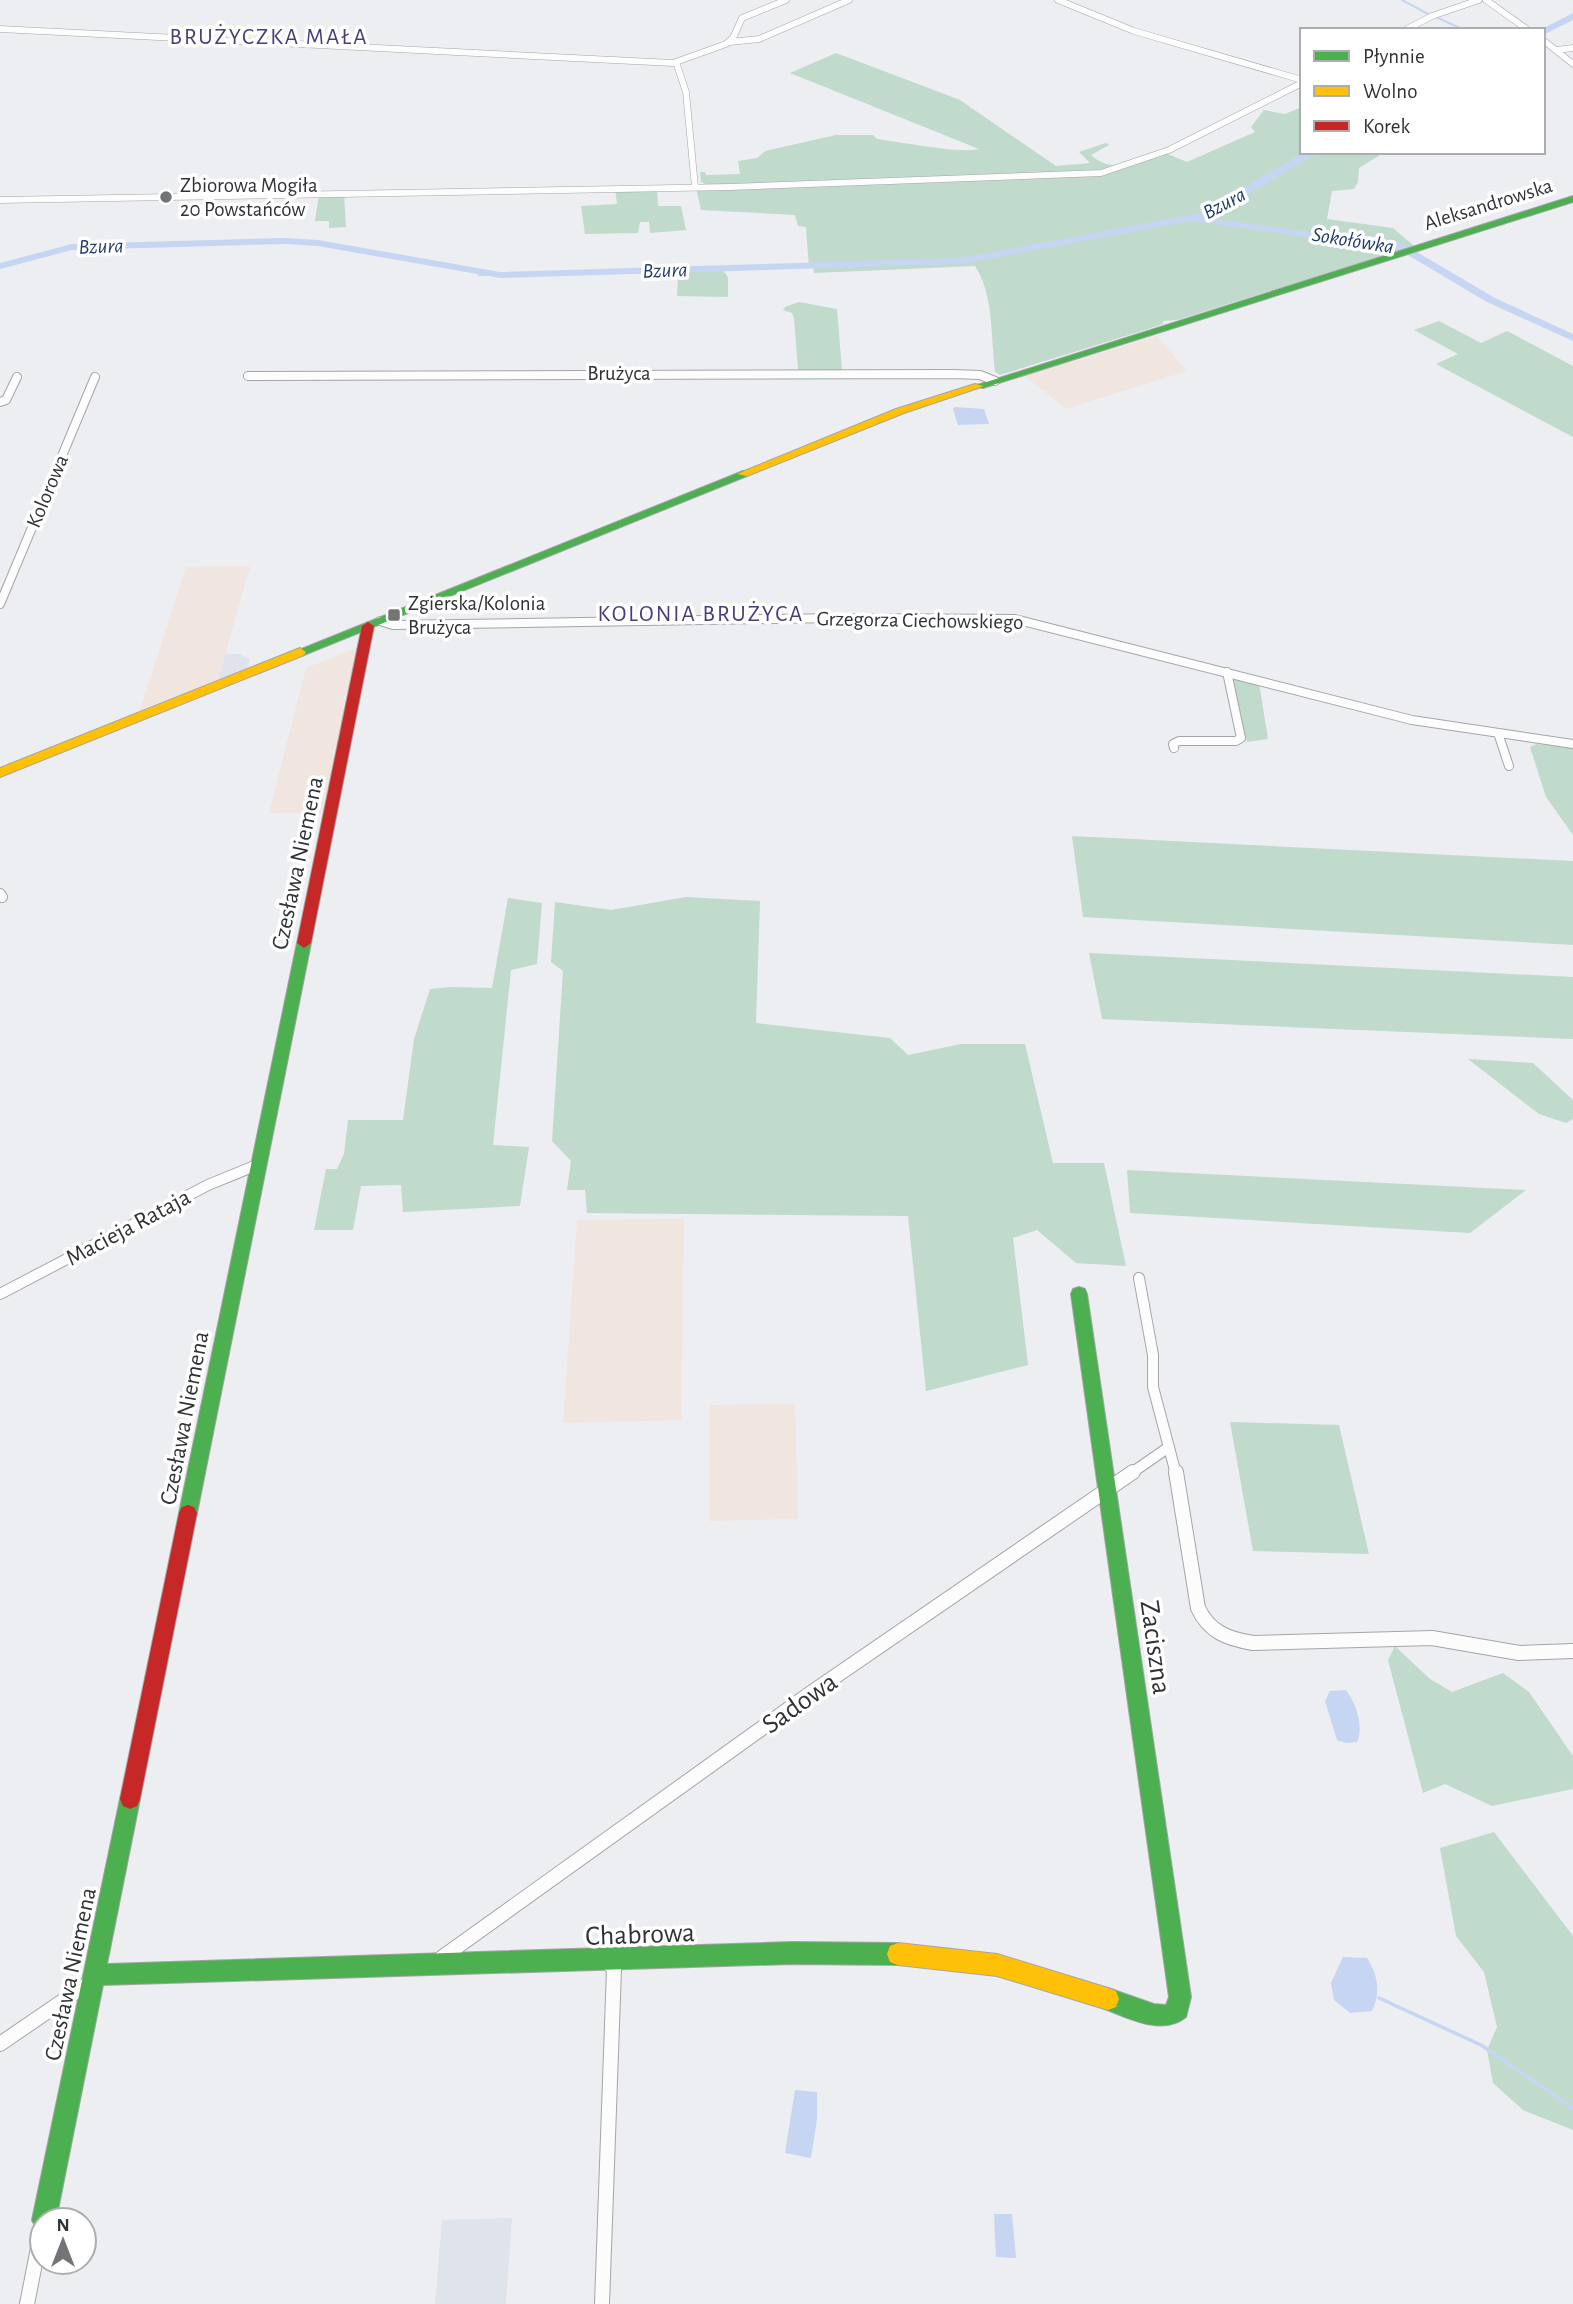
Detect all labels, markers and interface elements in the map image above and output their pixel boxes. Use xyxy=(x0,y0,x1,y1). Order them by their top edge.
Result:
district label: BRUŻYCZKA MAŁA xyxy=(170,24,368,49)
legend xyxy=(1300,28,1545,154)
text: Płynnie xyxy=(1363,46,1425,67)
text: Wolno xyxy=(1363,81,1417,102)
text: Korek xyxy=(1363,116,1411,137)
place label: Zbiorowa Mogiła 20 Powstańców xyxy=(180,175,318,220)
street label: Aleksandrowska xyxy=(1421,175,1555,234)
water label: Bzura xyxy=(1199,184,1249,223)
marker: Zbiorowa Mogiła 20 Powstańców xyxy=(158,189,174,205)
water label: Sokołówka xyxy=(1311,224,1395,257)
water label: Bzura xyxy=(78,235,124,258)
water label: Bzura xyxy=(642,259,688,282)
street label: Brużyca xyxy=(587,363,651,384)
street label: Kolorowa xyxy=(23,451,72,531)
place label: Zgierska/Kolonia Brużyca xyxy=(408,593,546,638)
district label: KOLONIA BRUŻYCA xyxy=(598,601,804,626)
marker: Zgierska/Kolonia Brużyca xyxy=(386,607,402,623)
street label: Grzegorza Ciechowskiego xyxy=(816,608,1024,633)
street label: Czesława Niemena xyxy=(268,774,328,952)
street label: Macieja Rataja xyxy=(62,1185,195,1271)
street label: Czesława Niemena xyxy=(156,1329,214,1507)
street label: Zaciszna xyxy=(1135,1599,1175,1696)
street label: Sadowa xyxy=(757,1668,843,1739)
street label: Czesława Niemena xyxy=(41,1885,101,2063)
street label: Chabrowa xyxy=(585,1919,696,1951)
north arrow xyxy=(28,2206,98,2276)
text: N xyxy=(56,2216,70,2235)

